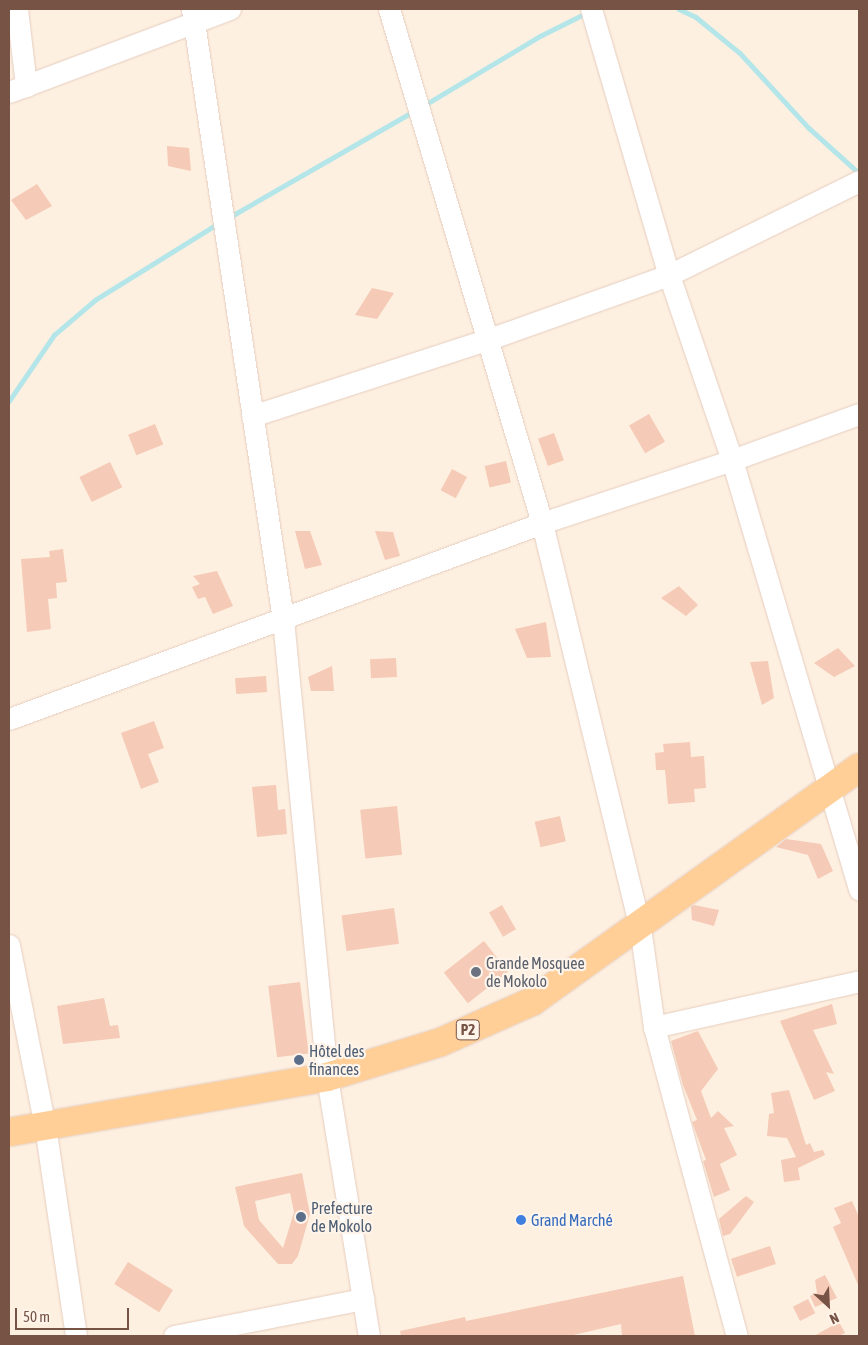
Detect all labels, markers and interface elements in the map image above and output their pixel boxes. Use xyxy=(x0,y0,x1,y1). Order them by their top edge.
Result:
place label: Grande Mosquee de Mokolo xyxy=(486,953,585,991)
marker: Grande Mosquee de Mokolo xyxy=(470,966,482,978)
road number: P2 xyxy=(456,1018,480,1042)
place label: Hôtel des finances xyxy=(309,1041,364,1079)
marker: Hôtel des finances xyxy=(293,1054,305,1066)
place label: Prefecture de Mokolo xyxy=(311,1198,373,1236)
place label: Grand Marché xyxy=(531,1210,613,1230)
marker: Prefecture de Mokolo xyxy=(295,1211,307,1223)
marker: Grand Marché xyxy=(515,1214,527,1226)
north arrow xyxy=(803,1280,853,1330)
scale bar xyxy=(18,1298,131,1330)
text: 50 m xyxy=(23,1308,50,1325)
text: N xyxy=(827,1310,841,1328)

